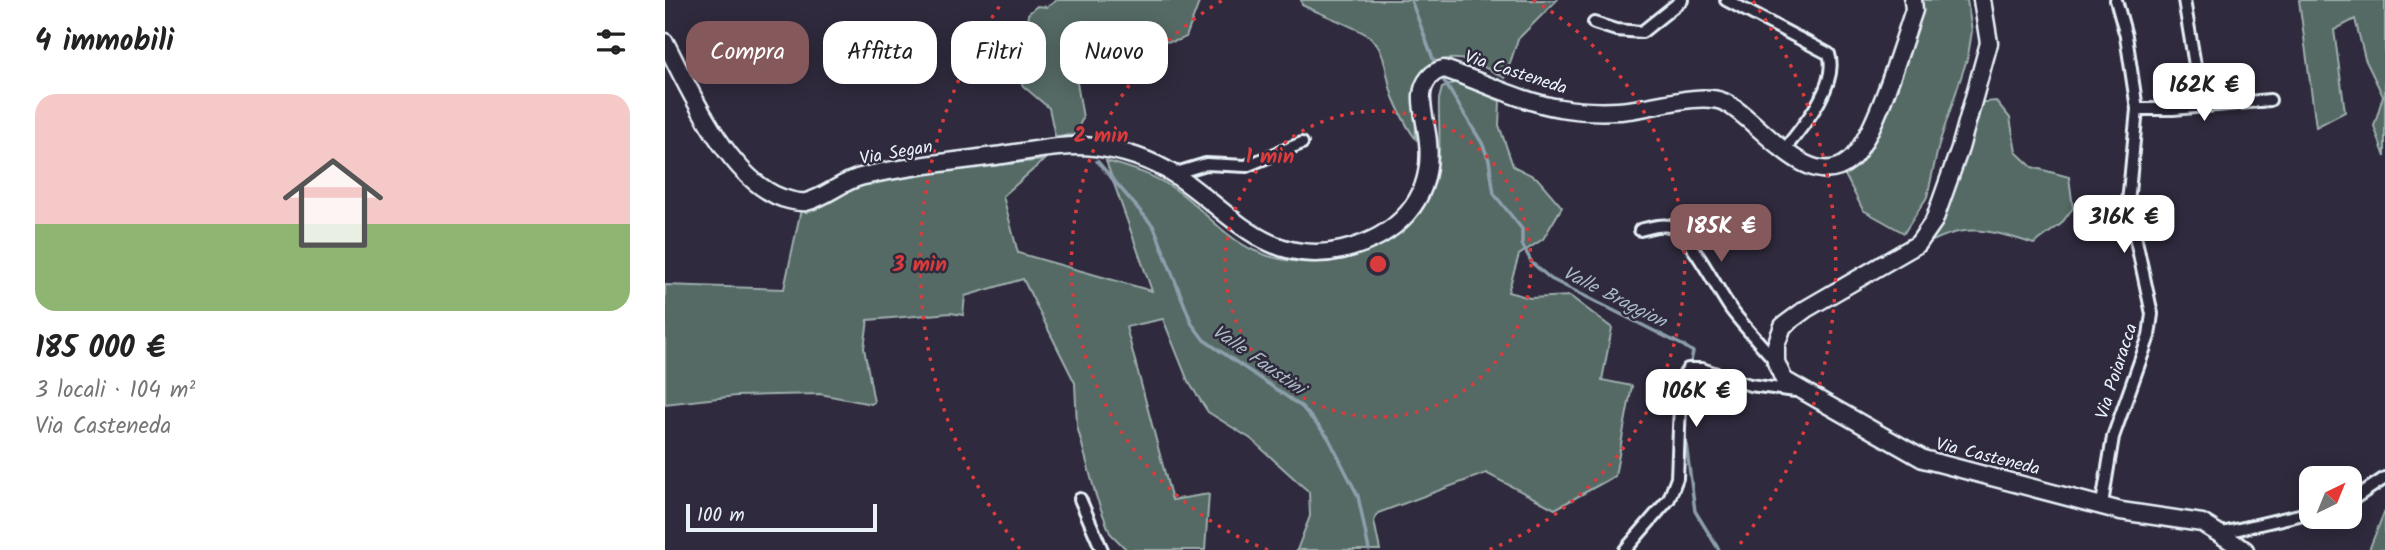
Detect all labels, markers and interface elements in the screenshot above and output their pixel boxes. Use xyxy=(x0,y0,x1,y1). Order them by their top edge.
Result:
text: 4 immobili xyxy=(35,18,174,66)
chip: Compra xyxy=(686,21,809,84)
chip: Affitta xyxy=(823,21,937,84)
chip: Filtri xyxy=(951,21,1046,84)
chip: Nuovo xyxy=(1060,21,1168,84)
icon: filters xyxy=(592,23,630,61)
street label: Via Casteneda xyxy=(1460,43,1571,104)
pin: 162K € xyxy=(2147,64,2261,123)
text: 162K € xyxy=(2169,68,2239,104)
text: 2 min xyxy=(1074,120,1128,153)
street label: Via Segan xyxy=(857,133,935,174)
icon: home xyxy=(270,140,396,266)
text: 1 min xyxy=(1246,141,1294,174)
pin: 316K € xyxy=(2067,196,2181,255)
text: 316K € xyxy=(2089,200,2159,236)
pin: 185K € xyxy=(1664,204,1778,264)
text: 185K € xyxy=(1686,209,1756,245)
text: 3 min xyxy=(892,249,947,282)
centre of rings xyxy=(1366,252,1390,276)
water label: Valle Braggion xyxy=(1557,259,1673,338)
water label: Valle Faustini xyxy=(1205,318,1314,406)
street label: Via Poiaracca xyxy=(2088,320,2147,423)
text: 185 000 € xyxy=(35,325,165,373)
pin: 106K € xyxy=(1639,370,1753,429)
text: 3 locali · 104 m² xyxy=(35,373,195,409)
text: 106K € xyxy=(1662,374,1730,410)
text: Via Casteneda xyxy=(35,409,171,445)
street label: Via Casteneda xyxy=(1932,430,2043,484)
north arrow xyxy=(2299,466,2363,528)
map controls xyxy=(2299,466,2362,529)
scale bar xyxy=(686,501,877,533)
text: 100 m xyxy=(697,501,745,531)

